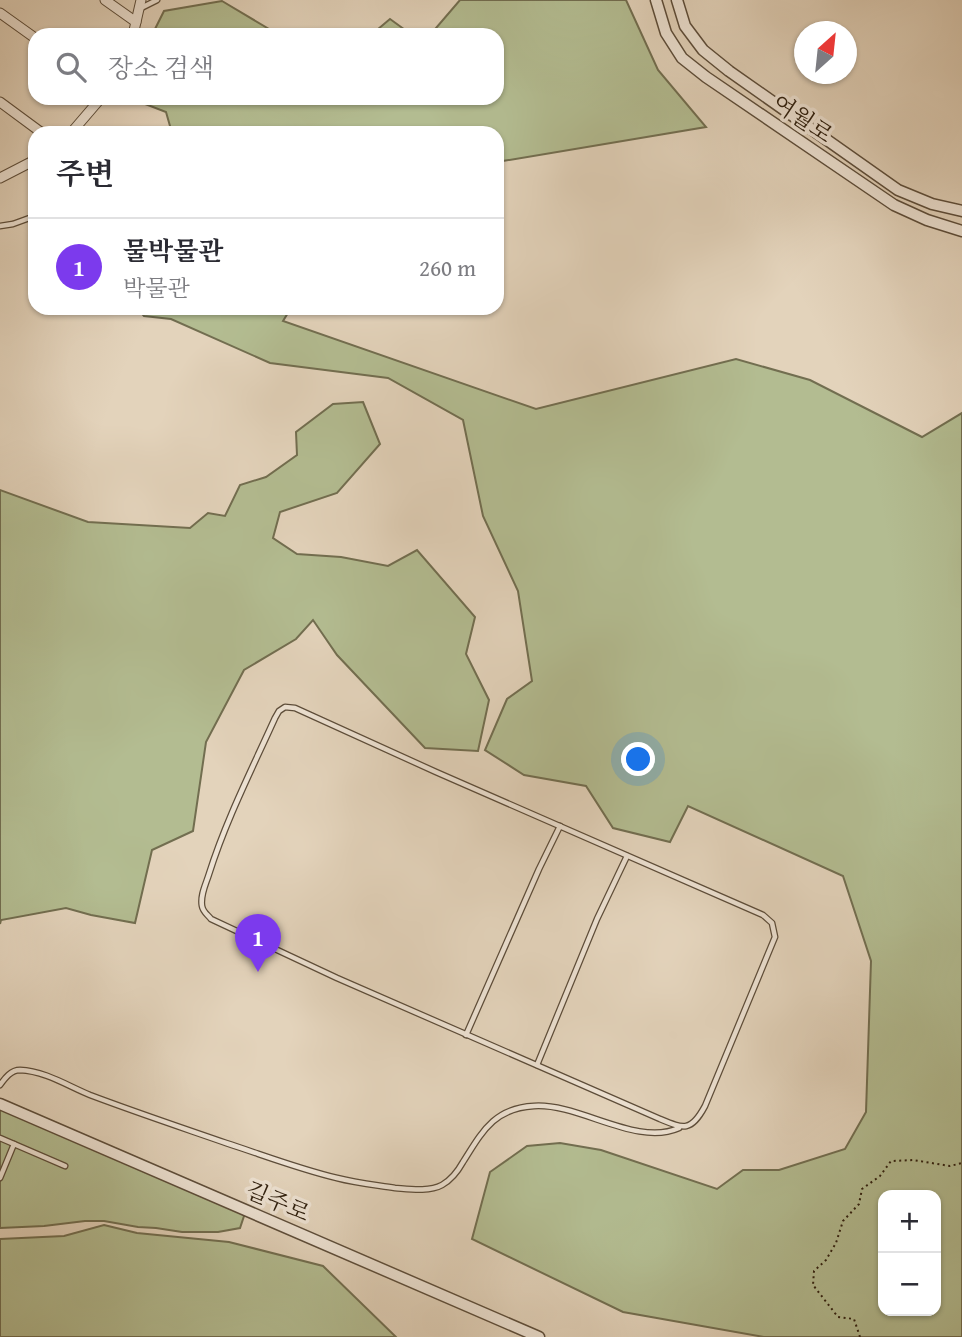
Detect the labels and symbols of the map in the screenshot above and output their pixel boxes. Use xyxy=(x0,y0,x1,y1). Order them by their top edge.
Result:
north arrow xyxy=(794,21,857,84)
street label: 여월로 xyxy=(766,86,840,150)
your location xyxy=(621,742,655,776)
pin: 1 xyxy=(235,914,281,972)
street label: 길주로 xyxy=(241,1173,315,1229)

